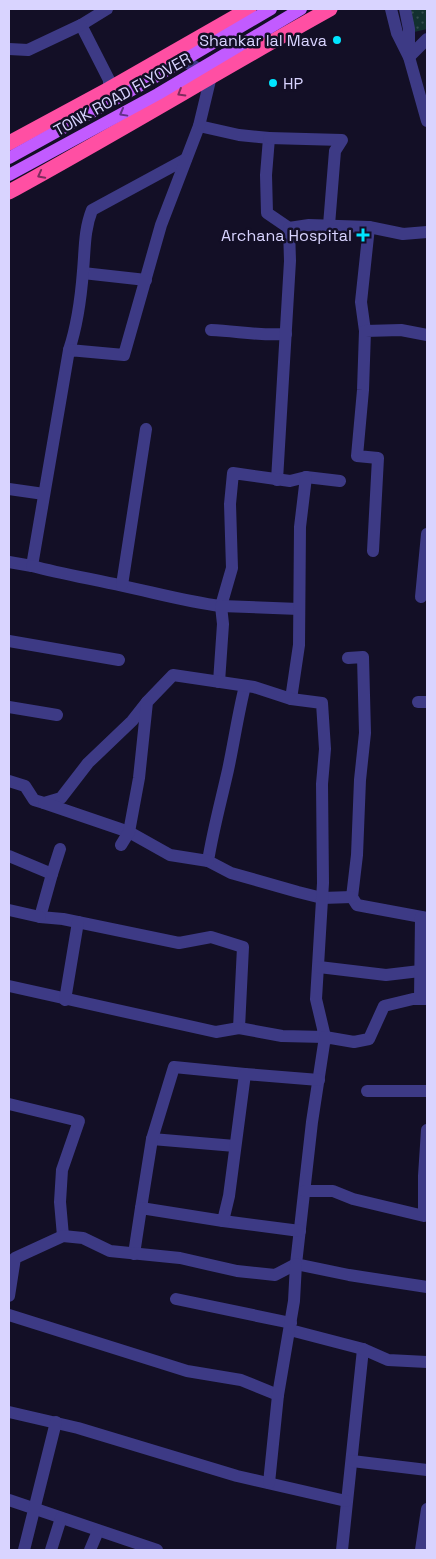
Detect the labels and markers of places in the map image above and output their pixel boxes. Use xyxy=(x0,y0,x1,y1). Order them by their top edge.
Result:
place label: Shankar lal Mava xyxy=(199,30,327,51)
marker: Shankar lal Mava xyxy=(331,34,343,46)
place label: HP xyxy=(283,73,303,94)
marker: HP xyxy=(267,77,279,89)
place label: Archana Hospital xyxy=(221,225,352,246)
marker: Archana Hospital xyxy=(356,228,370,242)

